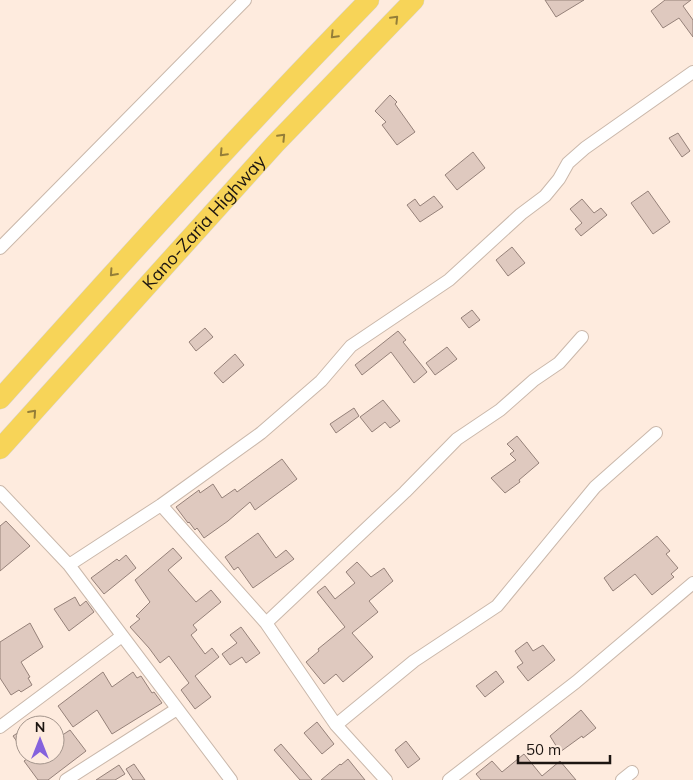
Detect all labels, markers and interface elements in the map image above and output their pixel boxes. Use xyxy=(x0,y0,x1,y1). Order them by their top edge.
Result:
one-way arrow xyxy=(389,16,398,25)
one-way arrow xyxy=(331,29,340,38)
one-way arrow xyxy=(276,133,285,142)
one-way arrow xyxy=(220,148,229,157)
street label: Kano-Zaria Highway xyxy=(137,150,271,294)
one-way arrow xyxy=(110,267,119,276)
one-way arrow xyxy=(27,410,36,419)
north arrow xyxy=(15,715,65,765)
text: N xyxy=(35,718,45,736)
scale bar xyxy=(518,732,610,764)
text: 50 m xyxy=(526,740,561,759)

